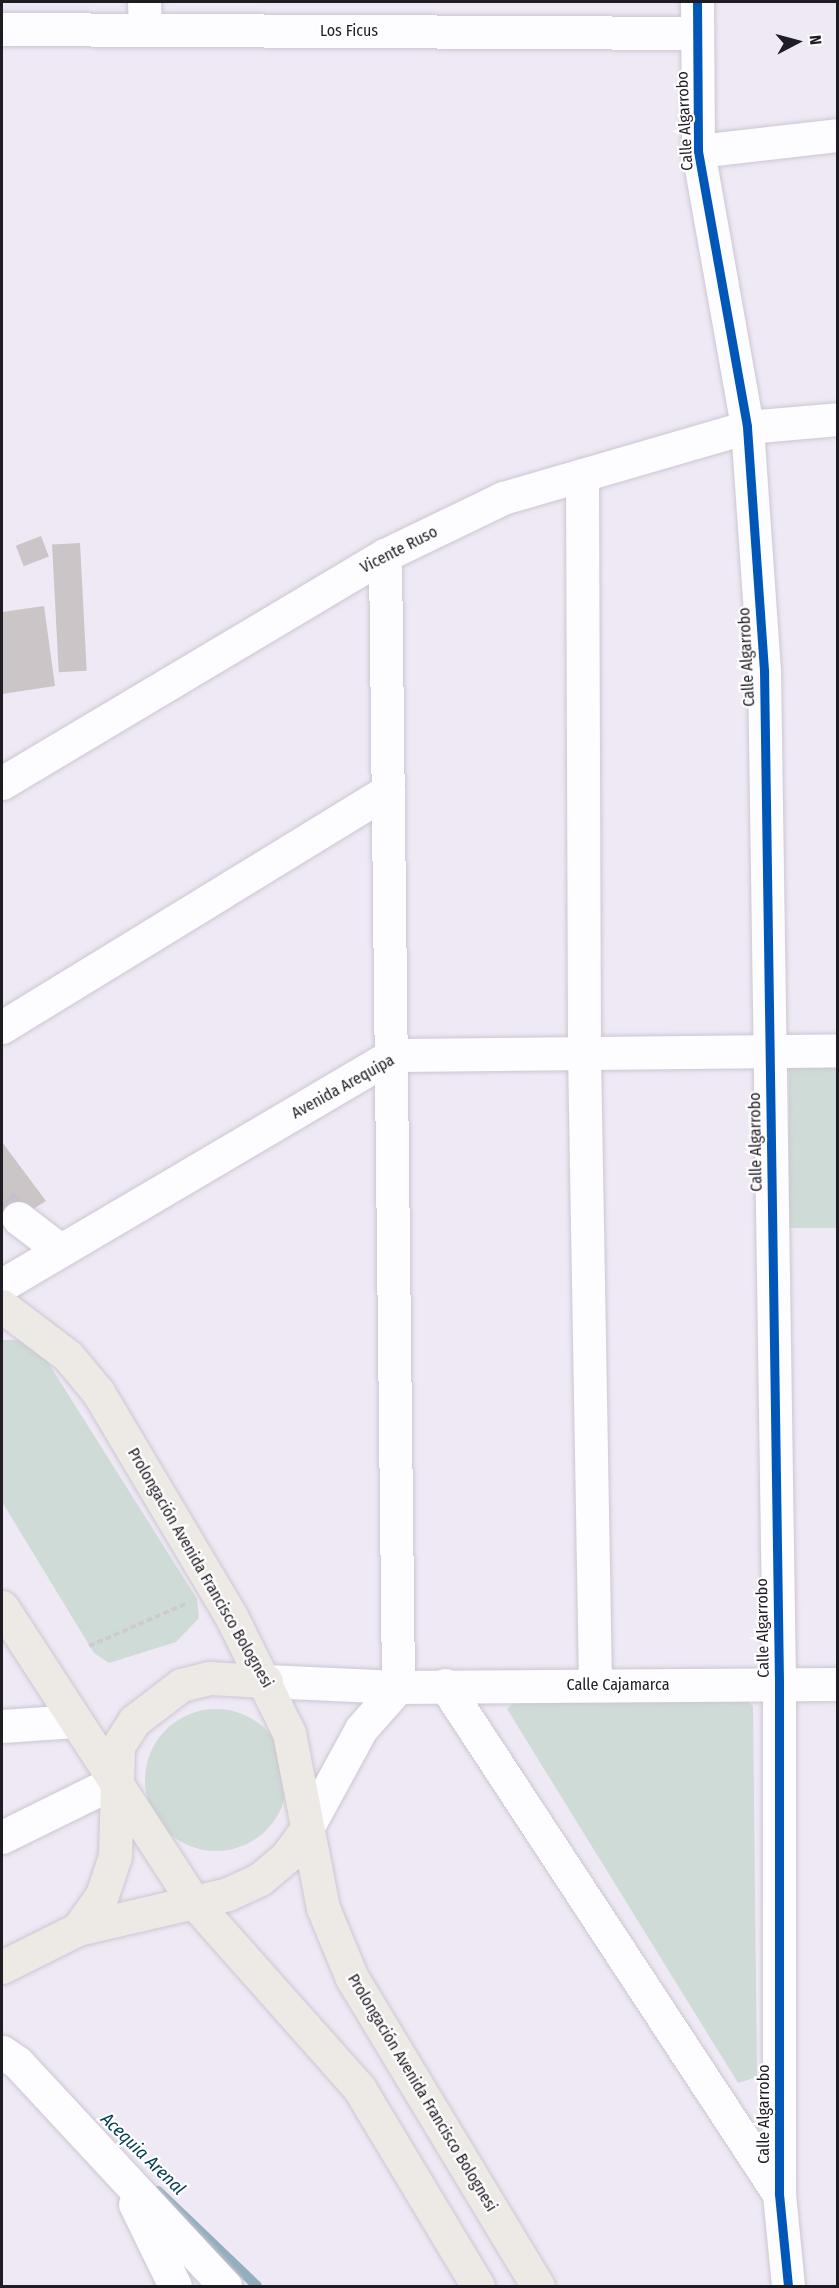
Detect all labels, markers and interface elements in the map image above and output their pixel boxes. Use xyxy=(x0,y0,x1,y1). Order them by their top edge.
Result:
north arrow xyxy=(767,12,827,72)
street label: Los Ficus xyxy=(320,21,378,41)
text: N xyxy=(805,34,825,46)
street label: Calle Algarrobo xyxy=(673,71,697,171)
street label: Vicente Ruso xyxy=(357,522,441,578)
street label: Calle Algarrobo xyxy=(735,607,759,707)
street label: Avenida Arequipa xyxy=(288,1051,398,1123)
street label: Calle Algarrobo xyxy=(746,1092,766,1192)
street label: Prolongación Avenida Francisco Bolognesi xyxy=(123,1445,277,1691)
street label: Calle Algarrobo xyxy=(753,1578,773,1678)
street label: Calle Cajamarca xyxy=(566,1675,670,1695)
street label: Prolongación Avenida Francisco Bolognesi xyxy=(343,1971,501,2215)
street label: Calle Algarrobo xyxy=(754,2064,774,2164)
water label: Acequia Arenal xyxy=(96,2108,190,2200)

